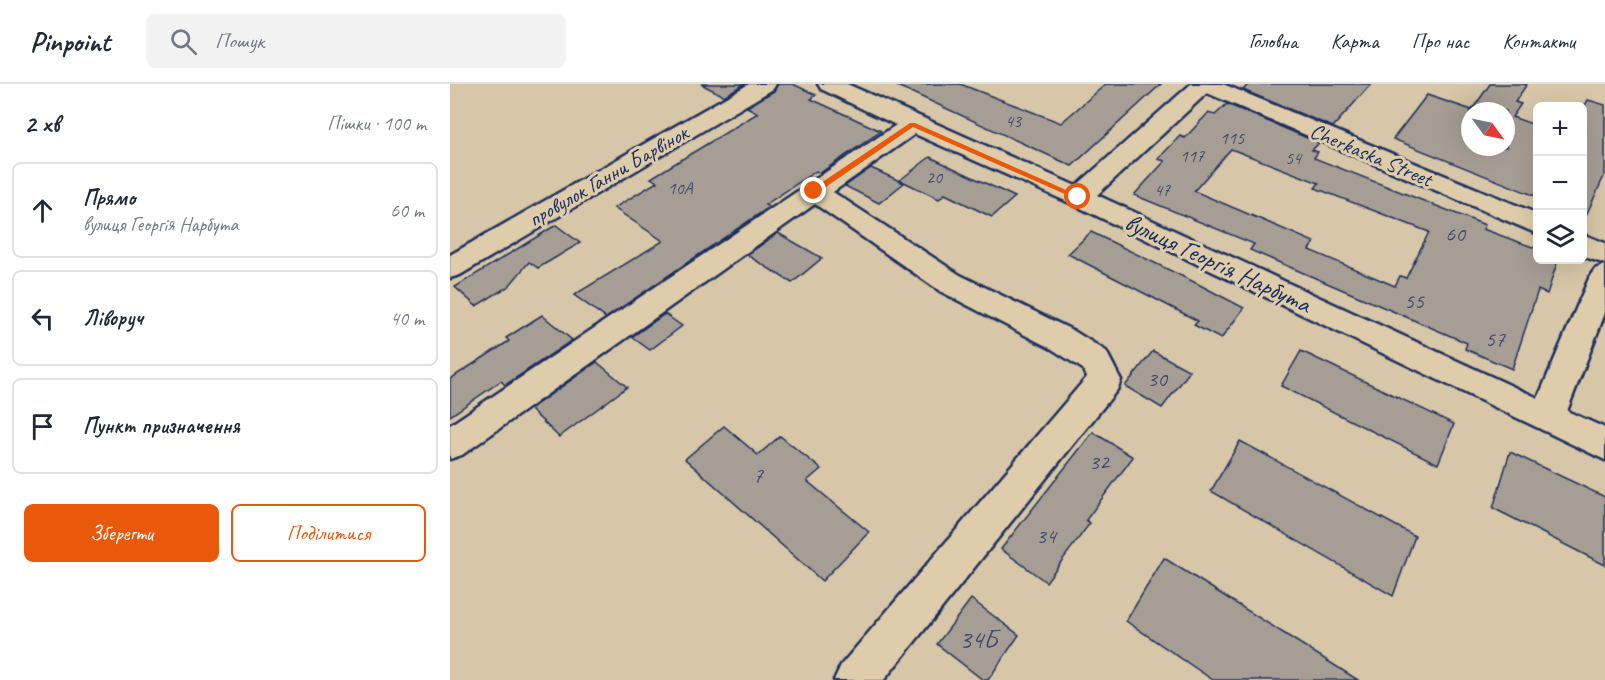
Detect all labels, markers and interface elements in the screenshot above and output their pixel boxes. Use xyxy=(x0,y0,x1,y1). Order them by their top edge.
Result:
search box xyxy=(146,14,566,68)
text: Pinpoint xyxy=(30,24,110,59)
icon: search xyxy=(167,25,200,58)
text: Пошук xyxy=(215,27,264,55)
text: Головна xyxy=(1249,28,1298,54)
text: Карта xyxy=(1331,28,1379,54)
text: Про нас xyxy=(1412,28,1469,54)
text: Контакти xyxy=(1502,28,1575,54)
north arrow xyxy=(1461,102,1515,156)
map controls xyxy=(1533,102,1587,264)
button: + xyxy=(1533,102,1587,156)
text: 2 хв xyxy=(24,107,59,140)
house number: 43 xyxy=(1005,110,1023,132)
text: Пішки · 100 m xyxy=(327,111,426,136)
street label: Cherkaska Street xyxy=(1306,117,1439,194)
street label: провулок Ганни Барвінок xyxy=(523,118,695,233)
house number: 115 xyxy=(1220,127,1245,149)
house number: 117 xyxy=(1180,145,1205,167)
house number: 54 xyxy=(1285,147,1303,169)
button: − xyxy=(1533,156,1587,210)
house number: 20 xyxy=(926,166,944,188)
house number: 10А xyxy=(667,177,694,199)
route end xyxy=(800,177,826,203)
house number: 47 xyxy=(1154,179,1171,201)
route start xyxy=(1064,183,1090,209)
text: Прямо xyxy=(83,184,135,212)
icon: ahead xyxy=(26,194,59,227)
text: 60 m xyxy=(390,198,424,223)
street label: вулиця Георгія Нарбута xyxy=(1120,205,1318,321)
button: layers xyxy=(1533,210,1587,264)
text: вулиця Георгія Нарбута xyxy=(83,212,238,237)
house number: 60 xyxy=(1445,220,1467,248)
house number: 55 xyxy=(1404,287,1425,315)
icon: left xyxy=(26,302,59,335)
text: Ліворуч xyxy=(83,304,143,332)
text: 40 m xyxy=(390,306,424,331)
house number: 57 xyxy=(1485,325,1506,353)
house number: 30 xyxy=(1147,365,1169,393)
icon: arrive xyxy=(26,410,59,443)
text: Пункт призначення xyxy=(83,412,240,440)
house number: 32 xyxy=(1089,448,1111,476)
house number: 7 xyxy=(753,461,764,489)
button: Зберегти xyxy=(24,504,219,562)
button: Поділитися xyxy=(231,504,426,562)
house number: 34 xyxy=(1036,522,1058,550)
house number: 34Б xyxy=(959,622,1001,656)

